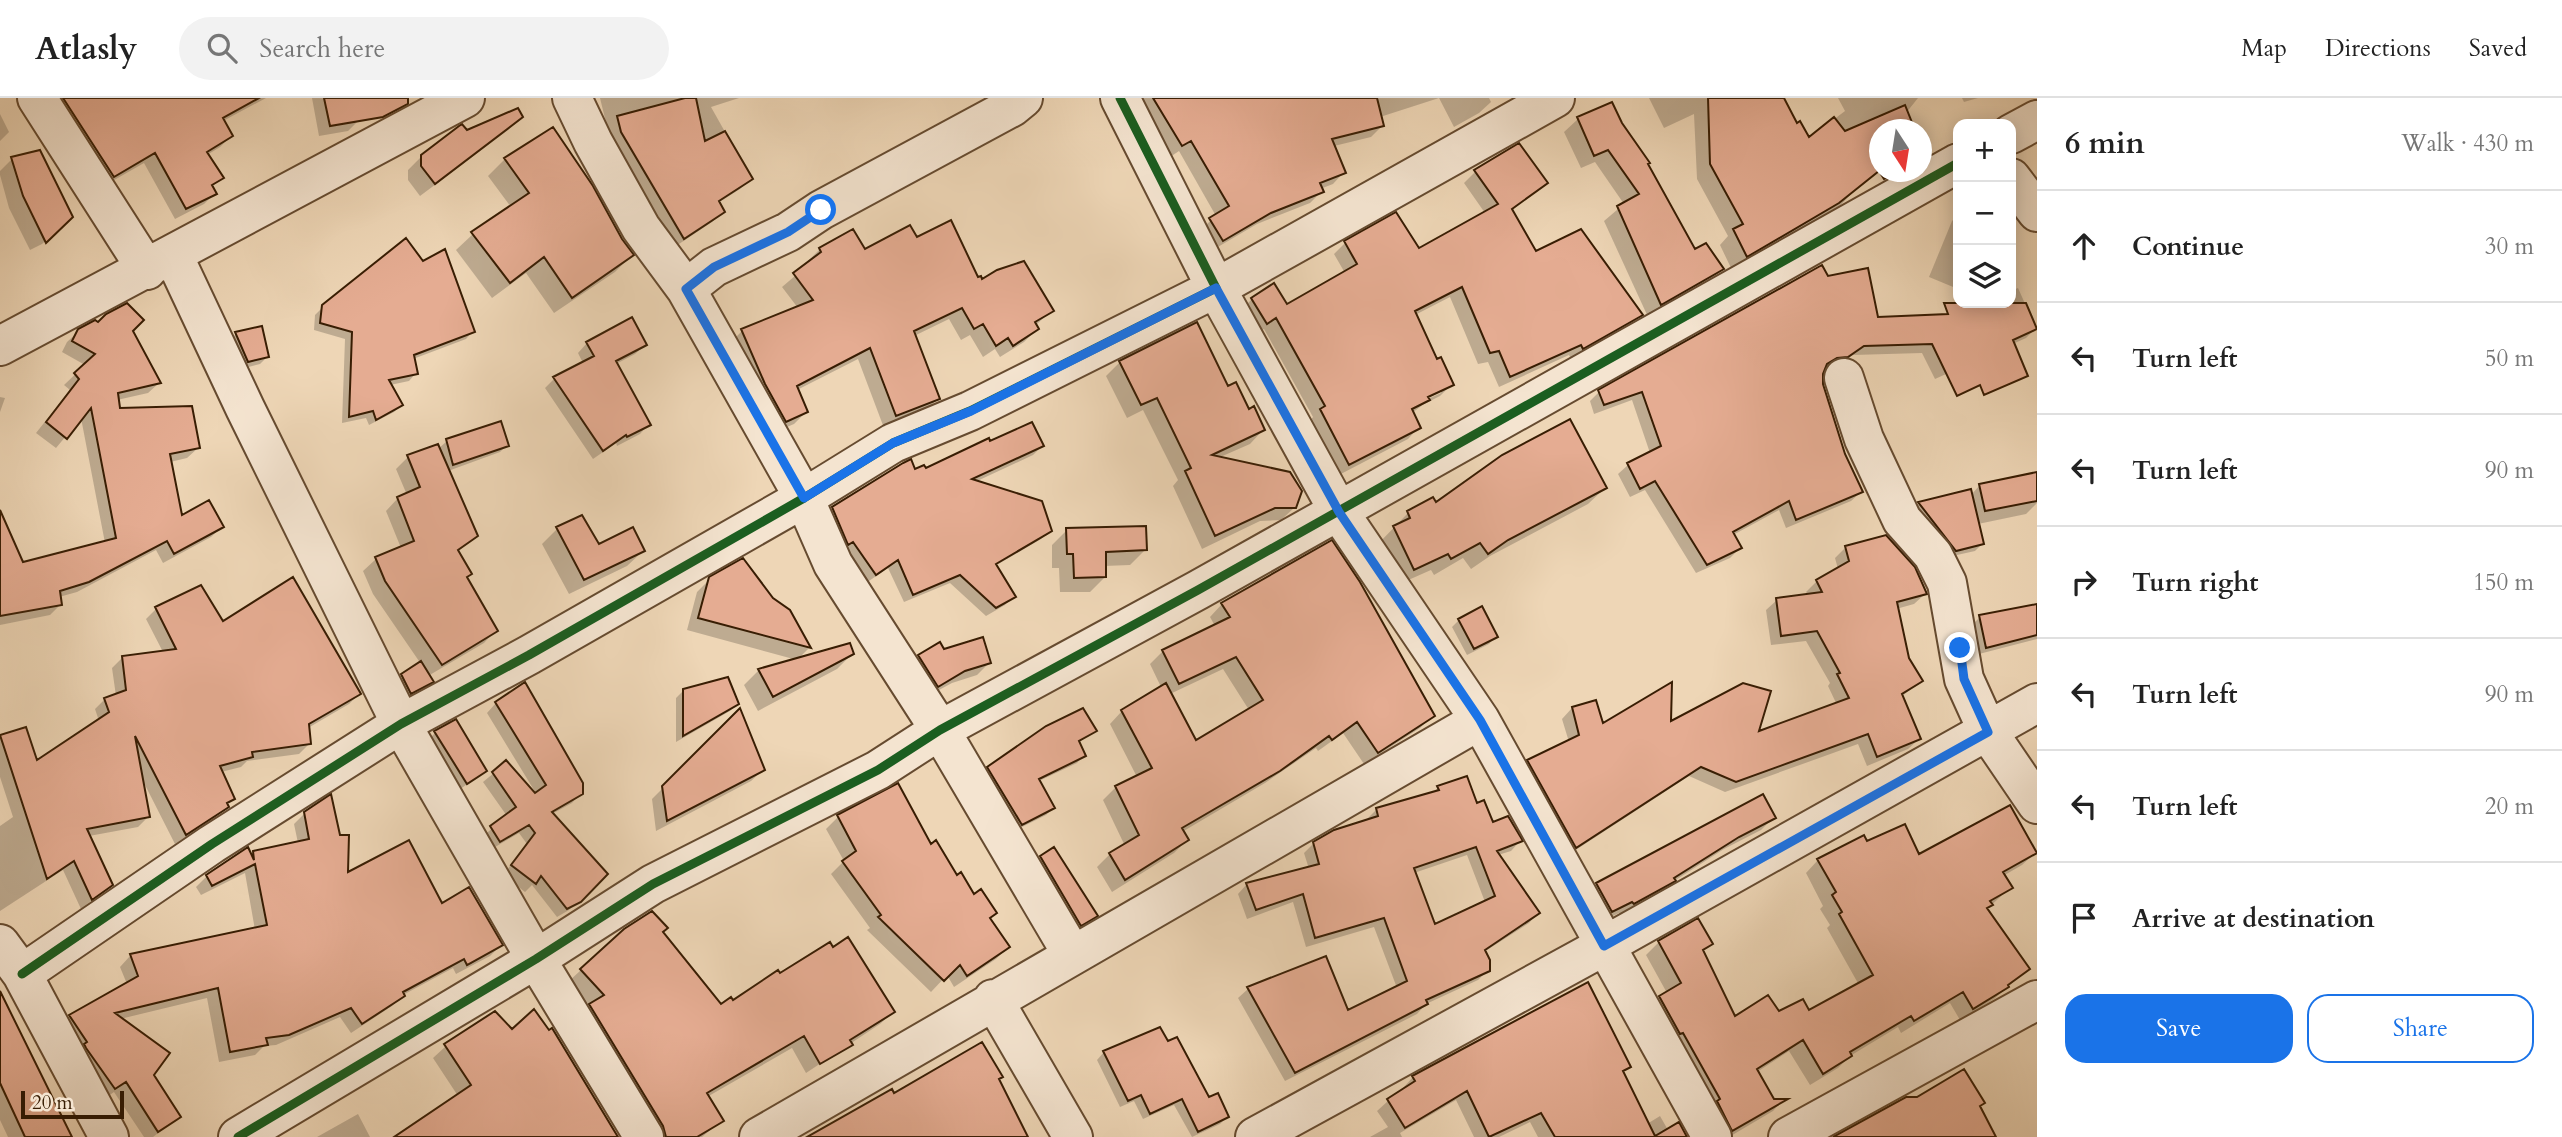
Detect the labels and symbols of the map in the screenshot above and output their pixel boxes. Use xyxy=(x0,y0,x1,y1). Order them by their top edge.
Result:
north arrow xyxy=(1869,119,1932,182)
route start xyxy=(805,194,836,225)
route end xyxy=(1944,632,1975,663)
scale bar xyxy=(21,1088,124,1120)

